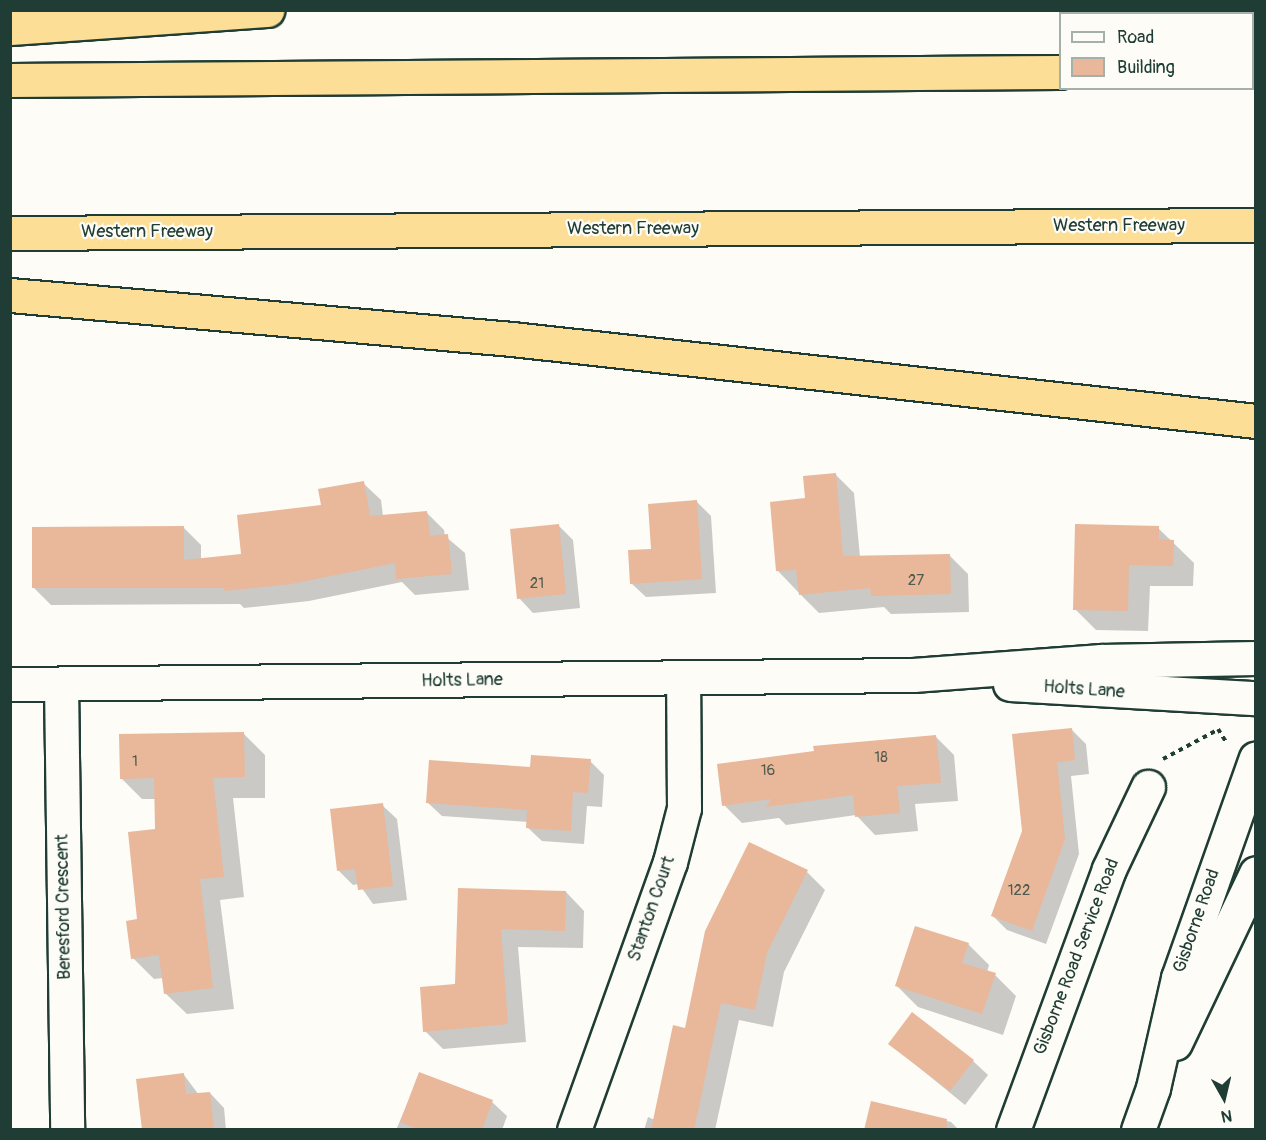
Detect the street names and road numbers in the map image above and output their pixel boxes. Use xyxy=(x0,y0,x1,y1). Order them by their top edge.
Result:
street label: Western Freeway xyxy=(1053,215,1185,237)
street label: Western Freeway xyxy=(567,218,699,240)
street label: Western Freeway xyxy=(81,221,213,243)
street label: Holts Lane xyxy=(421,669,503,693)
street label: Holts Lane xyxy=(1043,676,1125,704)
street label: Beresford Crescent xyxy=(52,834,76,980)
street label: Stanton Court xyxy=(624,854,680,964)
street label: Gisborne Road Service Road xyxy=(1030,856,1124,1058)
street label: Gisborne Road xyxy=(1169,866,1225,976)

